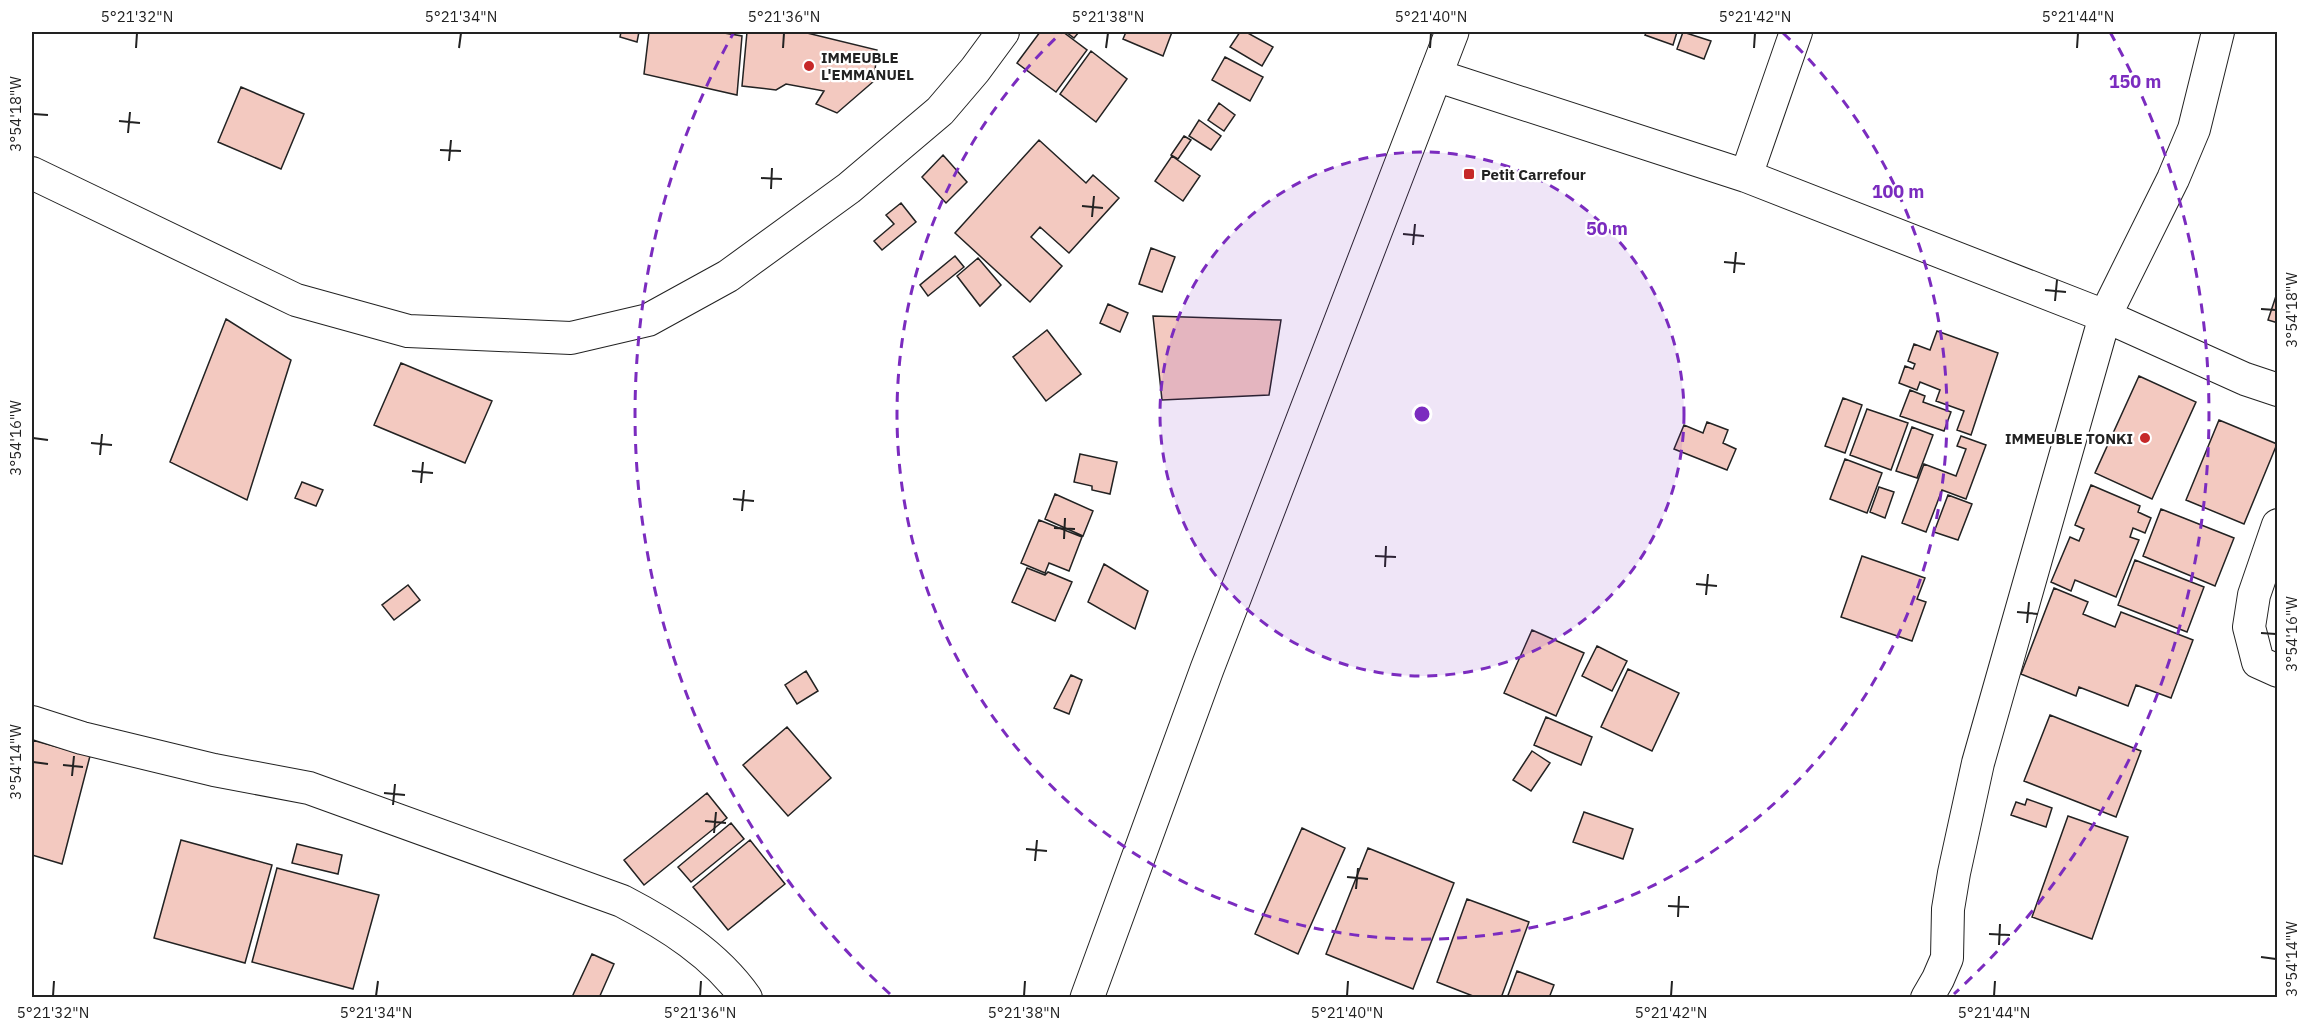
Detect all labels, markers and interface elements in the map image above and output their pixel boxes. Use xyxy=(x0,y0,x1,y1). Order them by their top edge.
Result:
text: 5°21'32"N xyxy=(101,7,173,26)
text: 5°21'34"N xyxy=(425,7,497,26)
text: 5°21'36"N xyxy=(748,7,820,26)
text: 5°21'38"N xyxy=(1072,7,1144,26)
text: 5°21'40"N xyxy=(1395,7,1467,26)
text: 5°21'42"N xyxy=(1719,7,1791,26)
text: 5°21'44"N xyxy=(2042,7,2114,26)
place label: IMMEUBLE L'EMMANUEL xyxy=(821,48,914,84)
marker: IMMEUBLE L'EMMANUEL xyxy=(802,59,816,73)
text: 150 m xyxy=(2109,70,2161,93)
text: 3°54'18"W xyxy=(6,76,25,152)
place label: Petit Carrefour xyxy=(1481,165,1586,184)
marker: Petit Carrefour xyxy=(1462,167,1476,181)
text: 100 m xyxy=(1872,180,1924,203)
text: 50 m xyxy=(1586,217,1628,240)
text: 3°54'18"W xyxy=(2282,272,2301,348)
text: 3°54'16"W xyxy=(6,400,25,476)
centre of rings xyxy=(1412,404,1432,424)
place label: IMMEUBLE TONKI xyxy=(2005,429,2133,448)
marker: IMMEUBLE TONKI xyxy=(2138,431,2152,445)
text: 3°54'16"W xyxy=(2282,596,2301,672)
text: 3°54'14"W xyxy=(6,724,25,800)
text: 3°54'14"W xyxy=(2282,921,2301,997)
text: 5°21'32"N xyxy=(17,1003,89,1022)
text: 5°21'34"N xyxy=(340,1003,412,1022)
text: 5°21'36"N xyxy=(664,1003,736,1022)
text: 5°21'38"N xyxy=(988,1003,1060,1022)
text: 5°21'40"N xyxy=(1311,1003,1383,1022)
text: 5°21'42"N xyxy=(1635,1003,1707,1022)
text: 5°21'44"N xyxy=(1958,1003,2030,1022)

